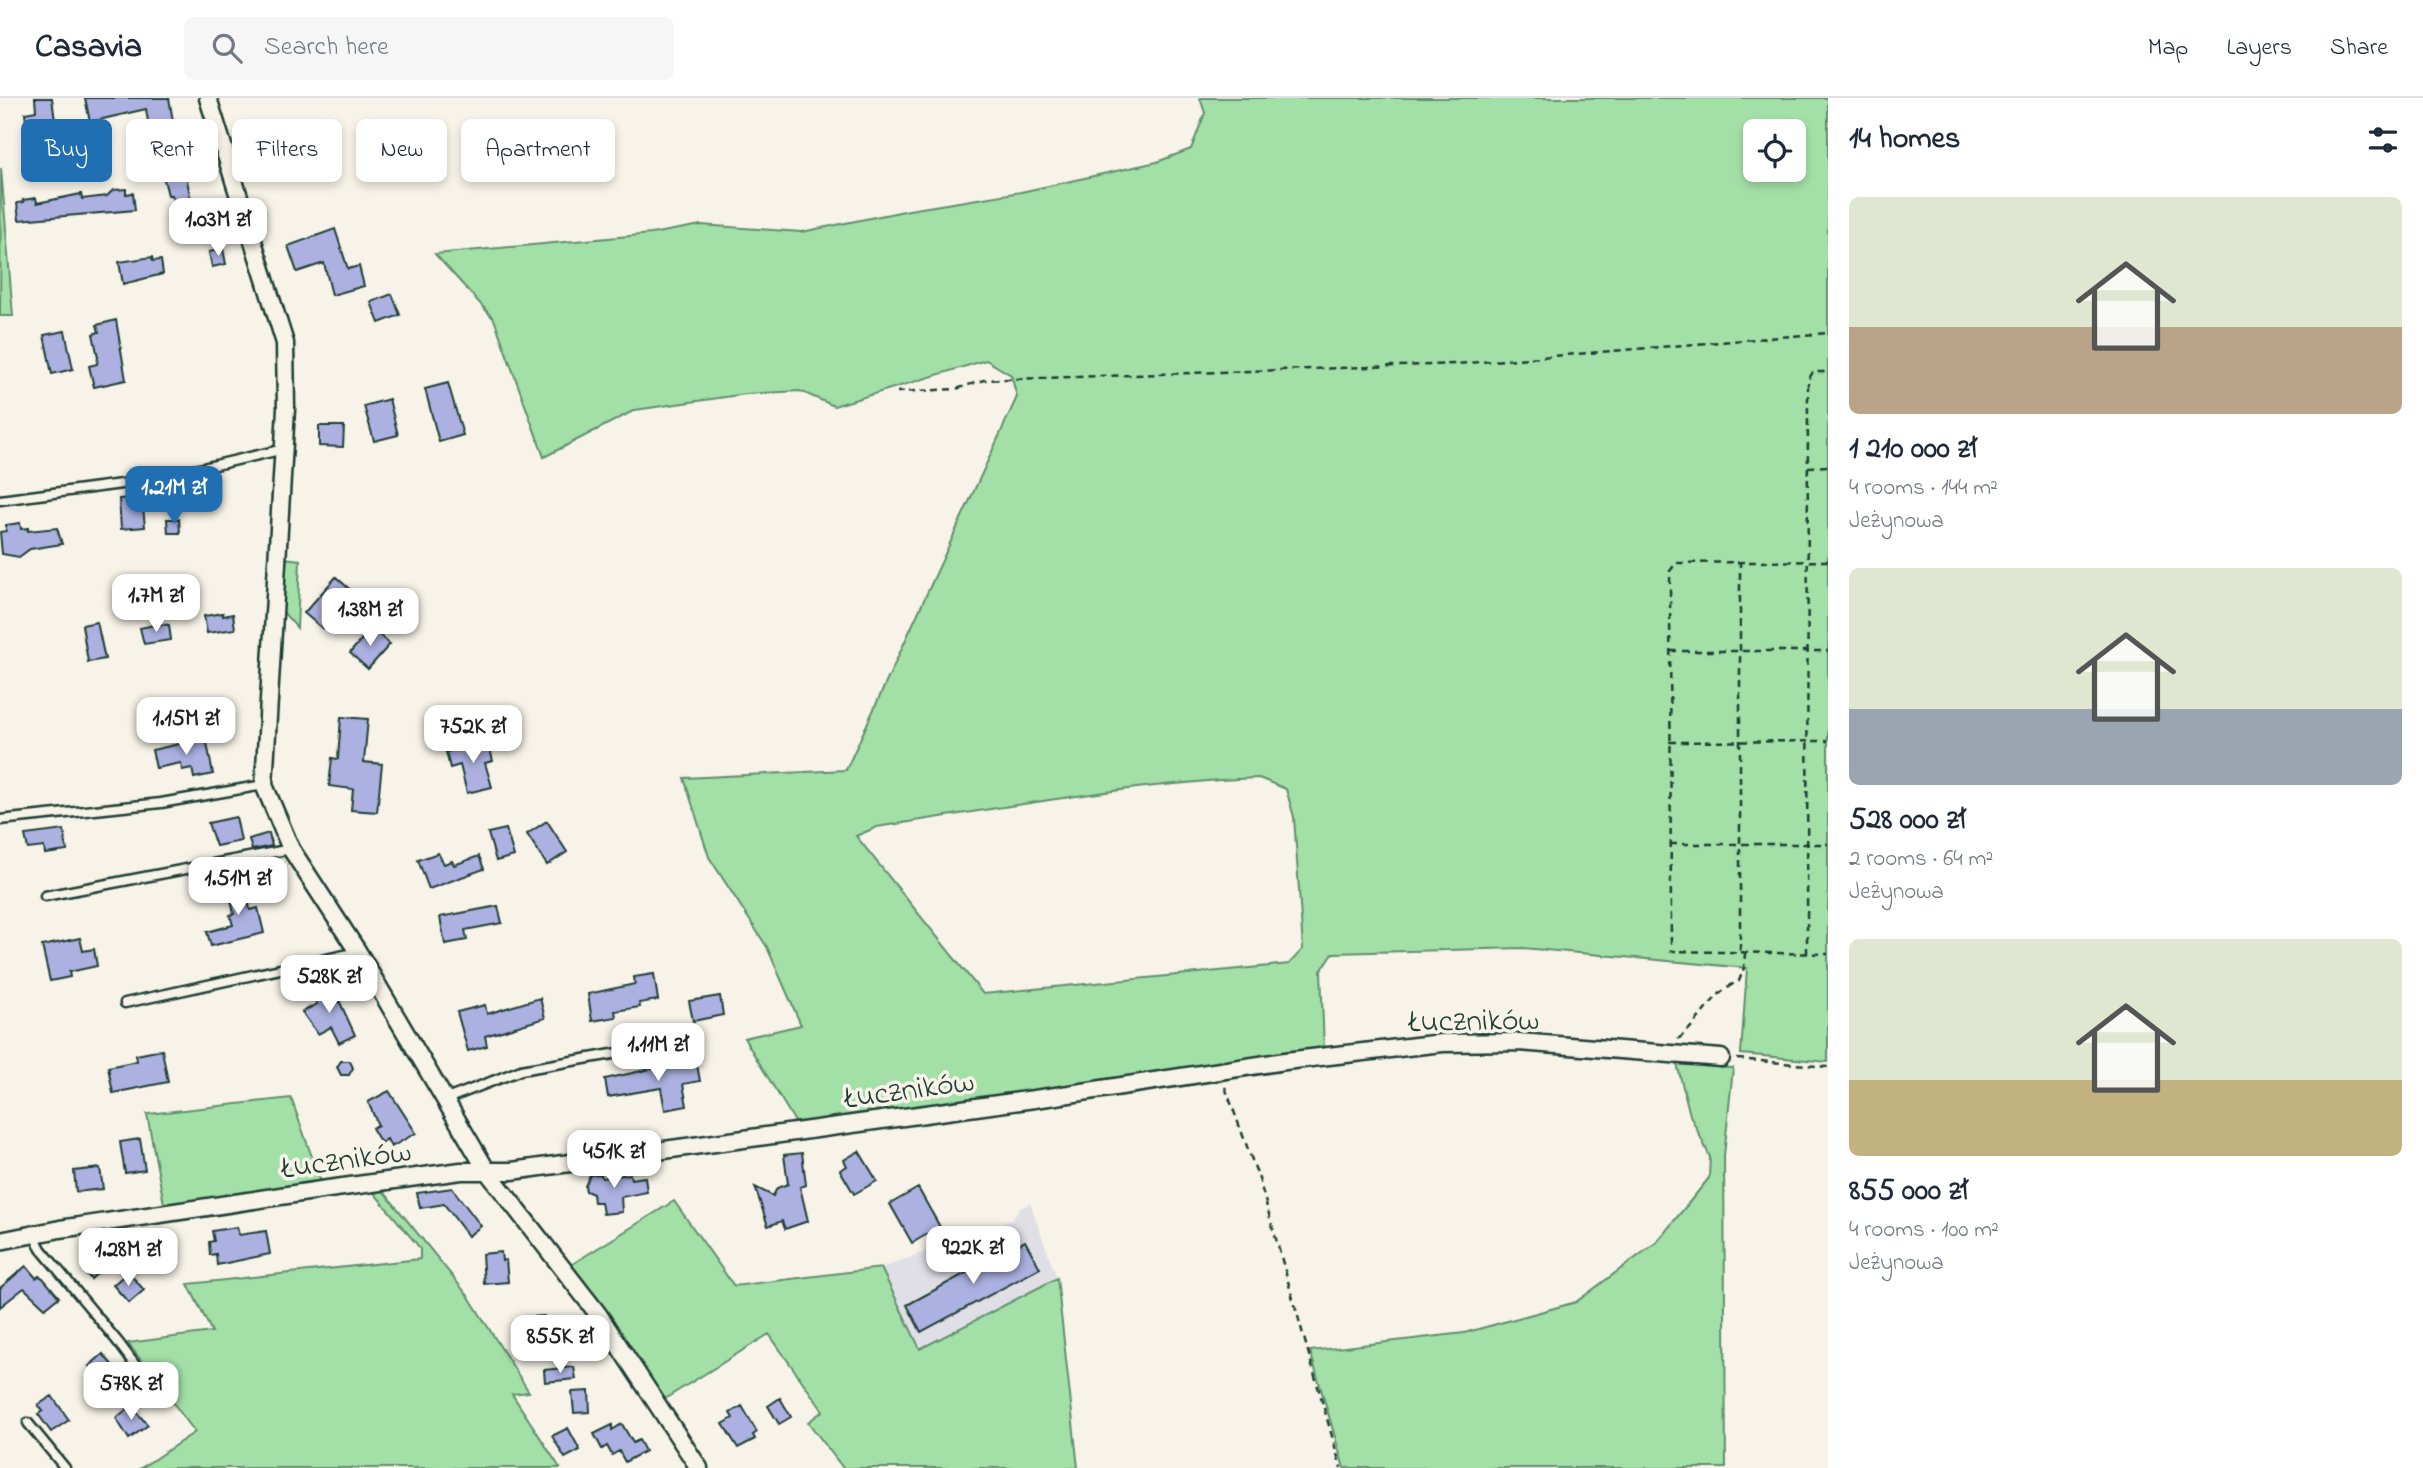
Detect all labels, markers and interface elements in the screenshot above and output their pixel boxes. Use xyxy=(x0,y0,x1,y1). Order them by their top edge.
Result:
search box xyxy=(184,17,674,80)
text: Casavia xyxy=(35,24,142,72)
icon: search xyxy=(208,29,246,67)
text: Search here xyxy=(264,29,389,67)
text: Map xyxy=(2148,31,2188,66)
text: Layers xyxy=(2226,31,2292,66)
text: Share xyxy=(2330,31,2388,66)
text: 14 homes xyxy=(1849,118,1960,162)
chip: Buy xyxy=(21,119,112,182)
chip: Rent xyxy=(126,119,218,182)
chip: Filters xyxy=(232,119,342,182)
chip: New xyxy=(356,119,447,182)
chip: Apartment xyxy=(461,119,615,182)
map controls xyxy=(1743,119,1806,182)
button: locate xyxy=(1743,119,1806,182)
icon: filters xyxy=(2364,121,2402,159)
pin: 1.03M zł xyxy=(146,198,290,258)
text: 1.03M zł xyxy=(185,204,251,237)
icon: home xyxy=(2063,243,2189,369)
text: 1 210 000 zł xyxy=(1849,428,1977,472)
pin: 1.21M zł xyxy=(102,466,246,526)
text: 1.21M zł xyxy=(141,472,207,505)
text: 4 rooms · 144 m² xyxy=(1849,472,1998,505)
text: Jeżynowa xyxy=(1849,505,1944,538)
pin: 1.7M zł xyxy=(91,574,221,634)
text: 1.7M zł xyxy=(128,580,184,613)
pin: 1.38M zł xyxy=(298,588,442,648)
text: 1.38M zł xyxy=(338,594,402,627)
icon: home xyxy=(2063,614,2189,740)
pin: 1.15M zł xyxy=(114,698,258,757)
text: 1.15M zł xyxy=(152,703,220,736)
pin: 752K zł xyxy=(408,706,538,765)
text: 752K zł xyxy=(440,711,506,744)
text: 528 000 zł xyxy=(1849,799,1966,843)
text: 2 rooms · 64 m² xyxy=(1849,843,1993,876)
pin: 1.51M zł xyxy=(166,858,310,917)
text: 1.51M zł xyxy=(204,863,272,896)
text: Jeżynowa xyxy=(1849,876,1944,909)
pin: 528K zł xyxy=(264,956,394,1015)
text: 528K zł xyxy=(297,961,361,994)
icon: home xyxy=(2063,985,2189,1111)
street label: Łuczników xyxy=(1407,998,1540,1047)
pin: 1.11M zł xyxy=(586,1024,730,1083)
text: 1.11M zł xyxy=(627,1029,689,1062)
street label: Łuczników xyxy=(840,1059,978,1124)
street label: Łuczników xyxy=(277,1129,415,1194)
pin: 451K zł xyxy=(549,1130,679,1190)
text: 451K zł xyxy=(583,1136,645,1169)
text: 855 000 zł xyxy=(1849,1170,1968,1214)
text: 4 rooms · 100 m² xyxy=(1849,1214,1999,1247)
pin: 922K zł xyxy=(908,1226,1038,1286)
pin: 1.28M zł xyxy=(56,1228,200,1288)
text: 922K zł xyxy=(942,1232,1004,1265)
text: 1.28M zł xyxy=(95,1234,161,1267)
text: Jeżynowa xyxy=(1849,1247,1944,1280)
pin: 855K zł xyxy=(495,1316,625,1375)
text: 855K zł xyxy=(527,1321,593,1354)
pin: 578K zł xyxy=(66,1362,196,1422)
text: 578K zł xyxy=(99,1368,163,1401)

